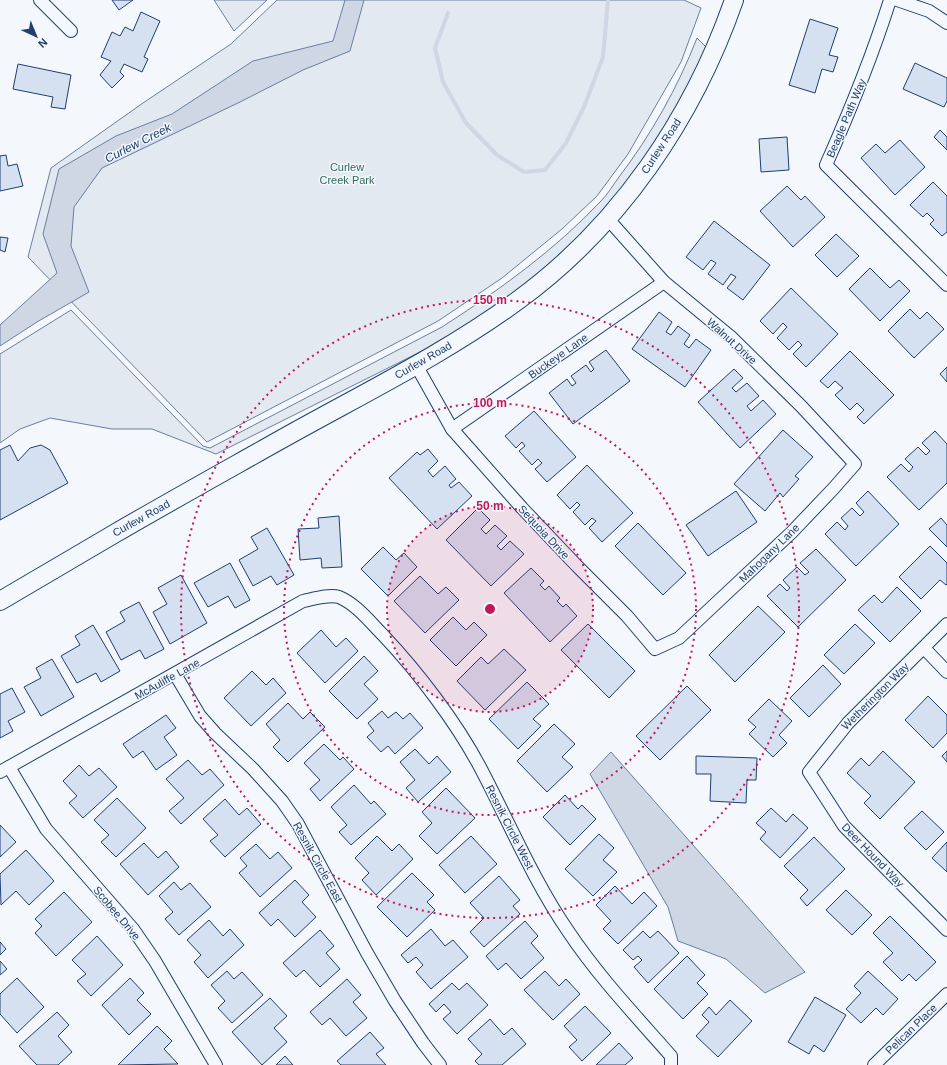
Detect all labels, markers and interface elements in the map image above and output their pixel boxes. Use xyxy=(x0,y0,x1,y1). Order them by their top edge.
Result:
north arrow xyxy=(16,16,56,56)
text: N xyxy=(36,36,50,50)
street label: Beagle Path Way xyxy=(824,76,868,159)
street label: Curlew Road xyxy=(639,116,683,176)
water label: Curlew Creek xyxy=(102,120,174,166)
park label: Curlew Creek Park xyxy=(319,161,375,186)
text: 150 m xyxy=(473,293,507,307)
street label: Walnut Drive xyxy=(705,316,759,366)
street label: Buckeye Lane xyxy=(526,331,590,381)
street label: Curlew Road xyxy=(392,339,454,381)
text: 100 m xyxy=(473,396,507,410)
street label: Curlew Road xyxy=(110,497,172,539)
text: 50 m xyxy=(476,499,504,513)
street label: Sequoia Drive xyxy=(516,503,572,561)
street label: Mahogany Lane xyxy=(736,521,802,585)
centre of rings xyxy=(483,602,497,616)
street label: McAuliffe Lane xyxy=(132,656,202,702)
street label: Wetherington Way xyxy=(839,660,911,732)
street label: Resnik Circle West xyxy=(484,783,536,871)
street label: Resnik Circle East xyxy=(291,820,345,904)
street label: Deer Hound Way xyxy=(840,821,907,890)
street label: Scobee Drive xyxy=(91,884,143,942)
street label: Pelican Place xyxy=(883,1002,939,1056)

